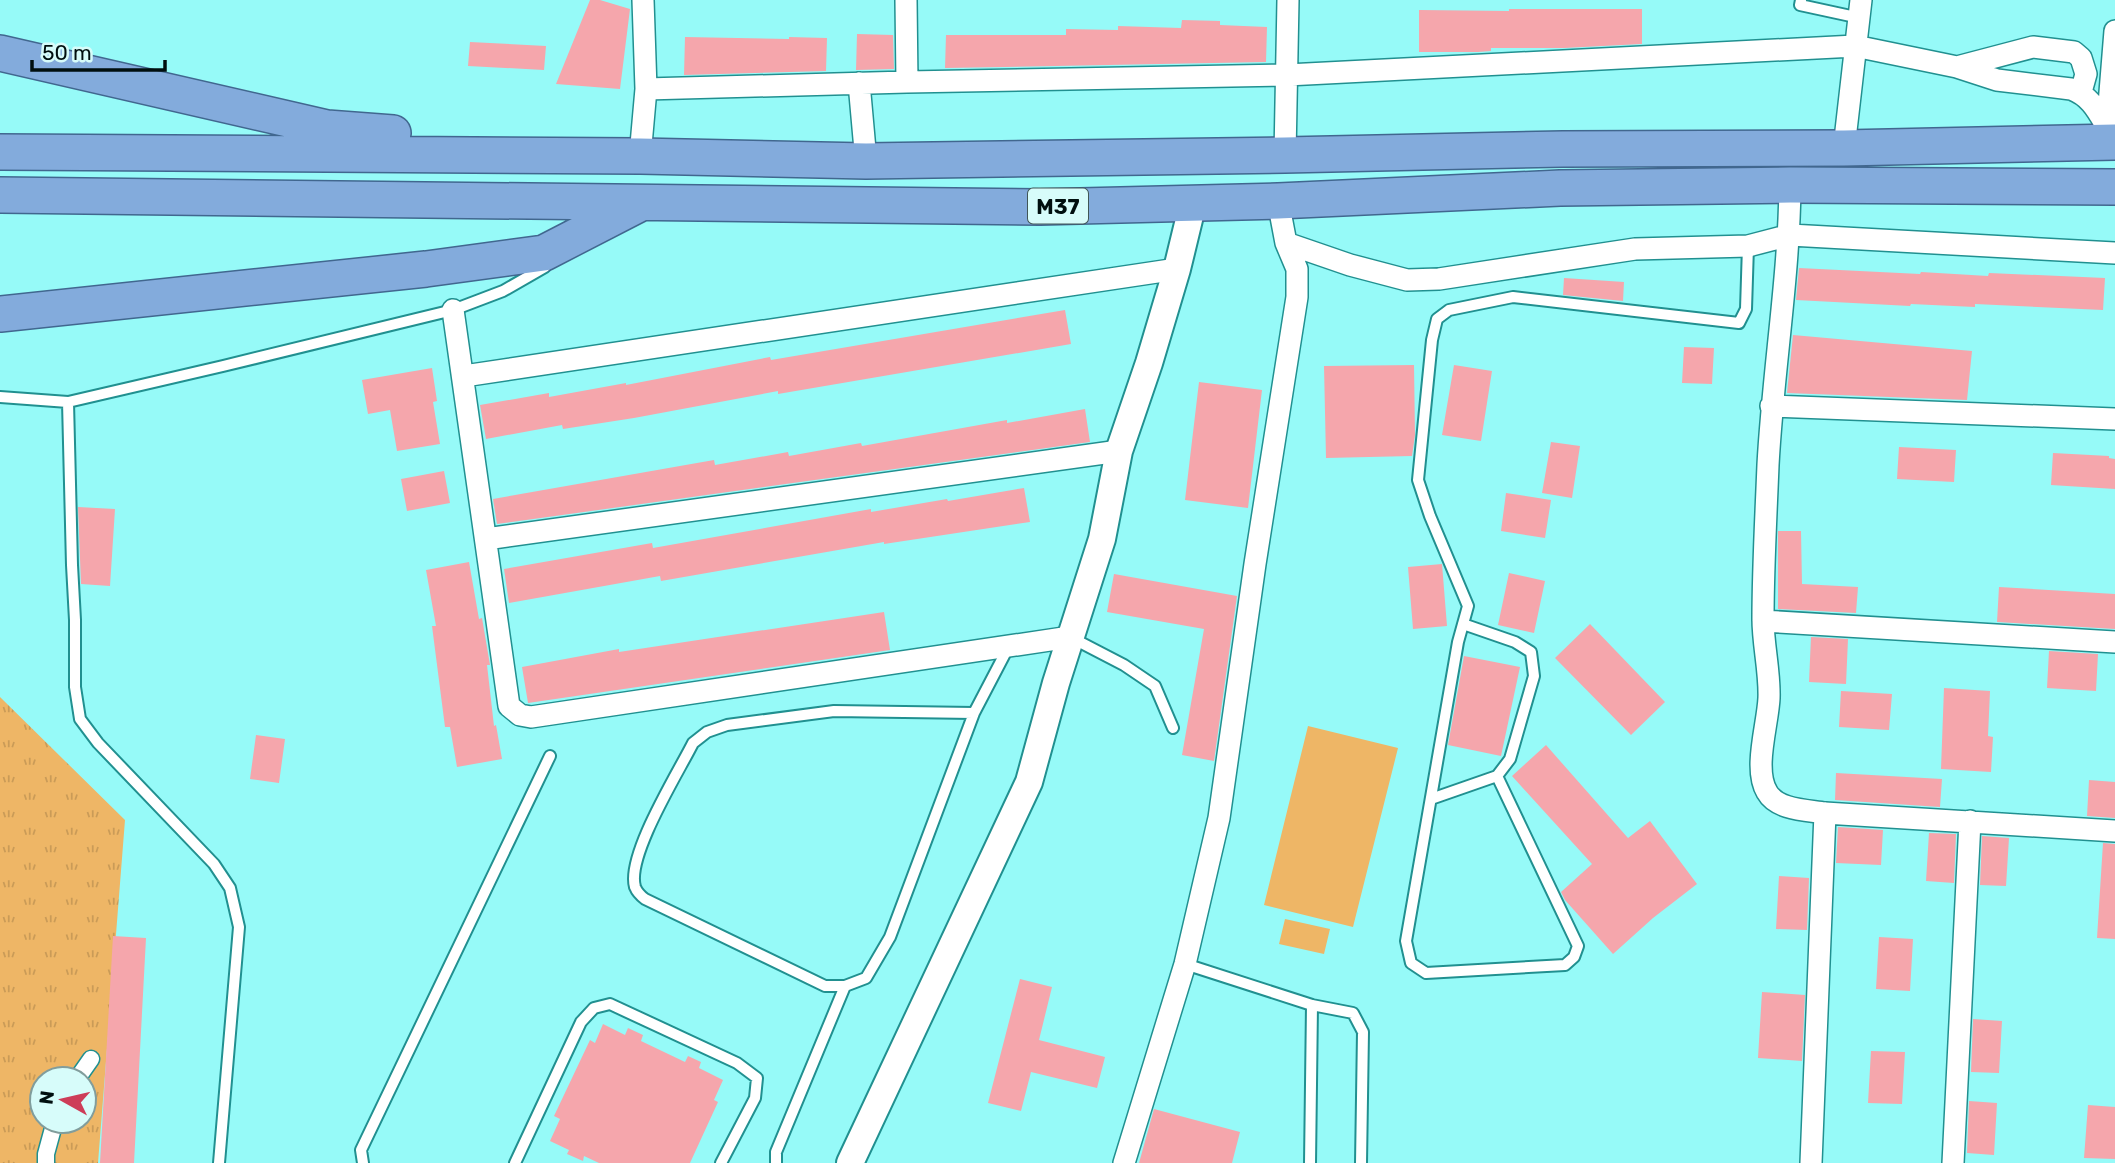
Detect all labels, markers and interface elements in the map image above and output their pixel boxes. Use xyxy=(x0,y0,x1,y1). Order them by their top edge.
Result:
scale bar xyxy=(32,28,164,72)
text: 50 m xyxy=(42,40,92,65)
road number: M37 xyxy=(1028,188,1088,224)
north arrow xyxy=(28,1065,98,1135)
text: N xyxy=(34,1089,59,1106)

